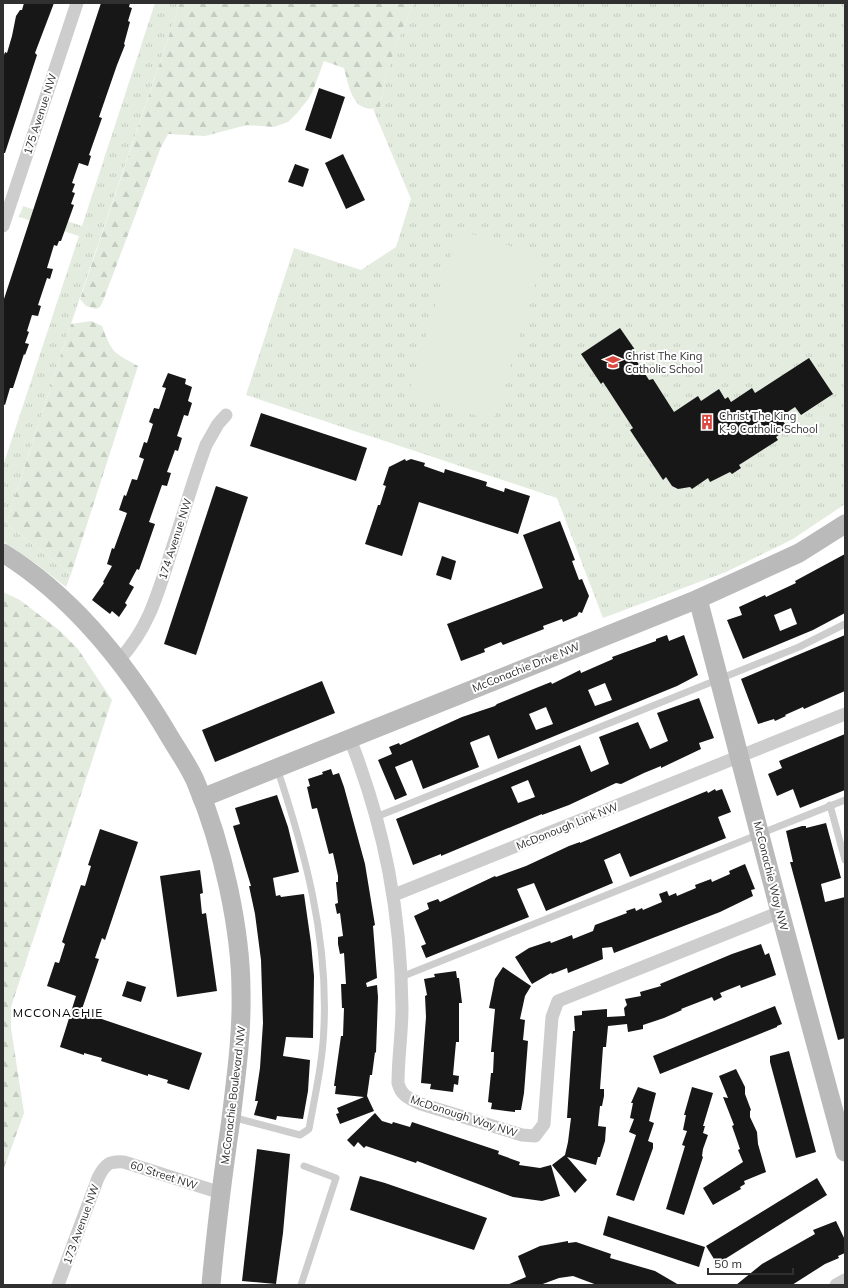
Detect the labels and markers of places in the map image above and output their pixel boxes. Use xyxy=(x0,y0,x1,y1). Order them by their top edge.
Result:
place label: Christ The King Catholic School xyxy=(625,349,703,376)
school or university icon: Christ The King Catholic School xyxy=(604,353,622,371)
place label: Christ The King K-9 Catholic School xyxy=(719,409,818,436)
building icon: Christ The King K-9 Catholic School xyxy=(698,413,716,431)

